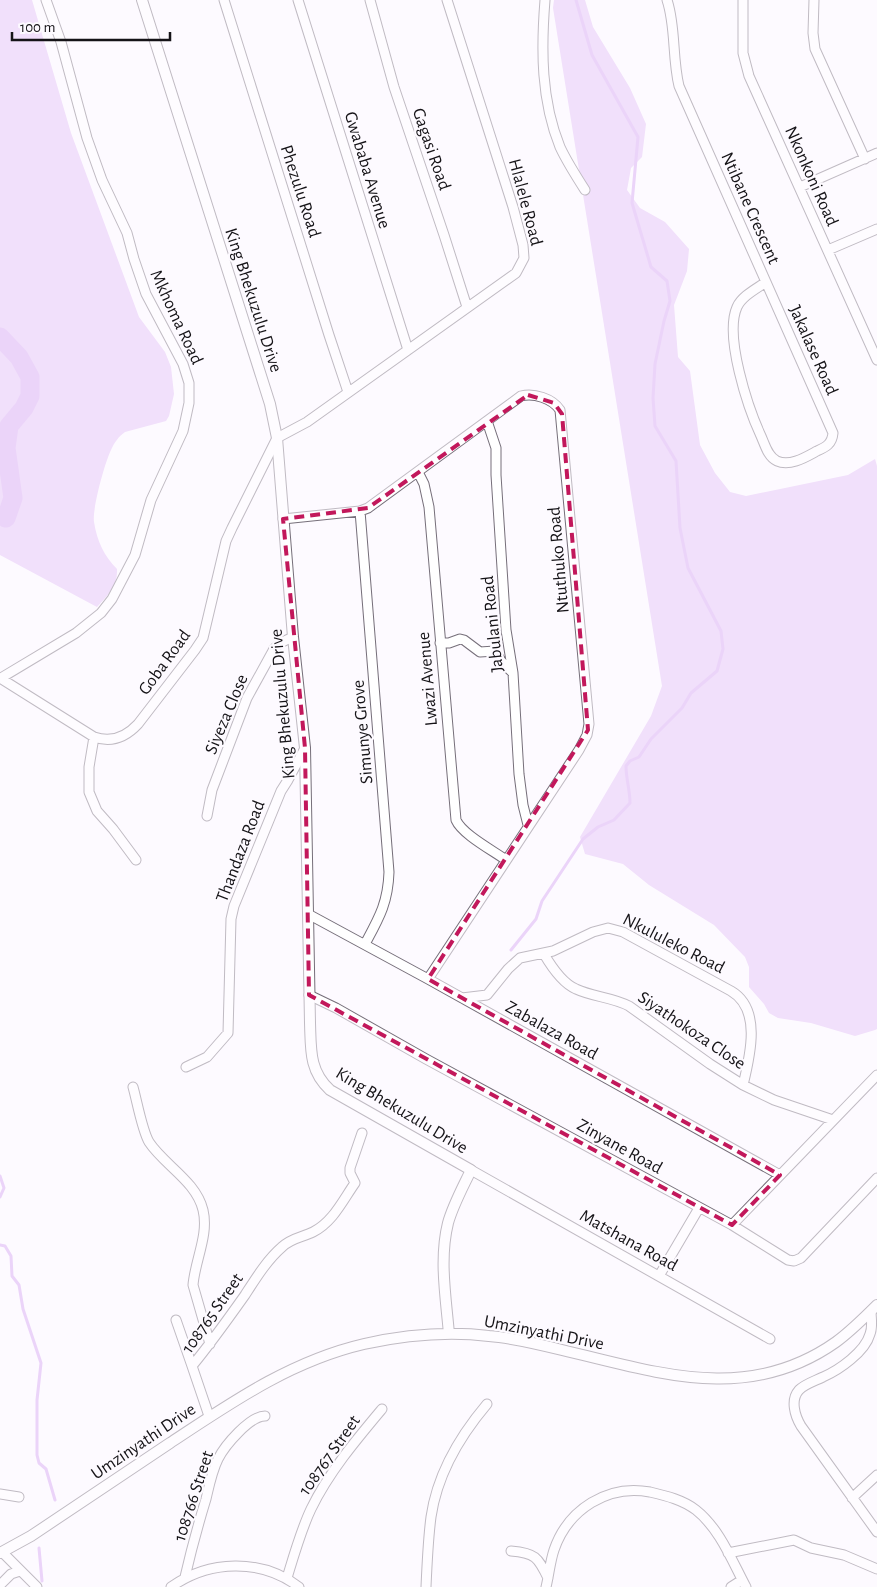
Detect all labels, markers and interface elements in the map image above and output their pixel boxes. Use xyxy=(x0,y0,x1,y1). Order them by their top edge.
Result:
scale bar xyxy=(12,10,170,42)
text: 100 m xyxy=(20,20,55,35)
street label: Gagasi Road xyxy=(409,106,453,193)
street label: Gwababa Avenue xyxy=(341,110,393,231)
street label: Nkonkoni Road xyxy=(781,124,841,229)
street label: Phezulu Road xyxy=(277,143,323,240)
street label: Ntibane Crescent xyxy=(717,150,783,267)
street label: Hlalele Road xyxy=(505,157,545,248)
street label: King Bhekuzulu Drive xyxy=(221,226,285,375)
street label: Mkhoma Road xyxy=(146,267,206,367)
street label: Jakalase Road xyxy=(785,303,841,398)
street label: Ntuthuko Road xyxy=(545,506,573,614)
street label: Jabulani Road xyxy=(479,575,507,673)
street label: Goba Road xyxy=(135,627,194,698)
street label: King Bhekuzulu Drive xyxy=(267,628,299,780)
street label: Lwazi Avenue xyxy=(415,631,441,727)
street label: Siyeza Close xyxy=(202,672,252,757)
street label: Simunye Grove xyxy=(349,679,377,785)
street label: Thandaza Road xyxy=(213,798,269,905)
street label: Nkululeko Road xyxy=(620,911,727,977)
street label: Siyathokoza Close xyxy=(634,988,748,1073)
street label: Zabalaza Road xyxy=(502,998,601,1064)
street label: King Bhekuzulu Drive xyxy=(332,1064,471,1157)
street label: Zinyane Road xyxy=(574,1116,665,1178)
street label: Matshana Road xyxy=(577,1207,680,1275)
street label: 108765 Street xyxy=(179,1270,247,1357)
street label: Umzinyathi Drive xyxy=(482,1313,605,1353)
street label: Umzinyathi Drive xyxy=(88,1400,199,1483)
street label: 108767 Street xyxy=(296,1412,364,1499)
street label: 108766 Street xyxy=(171,1449,217,1544)

